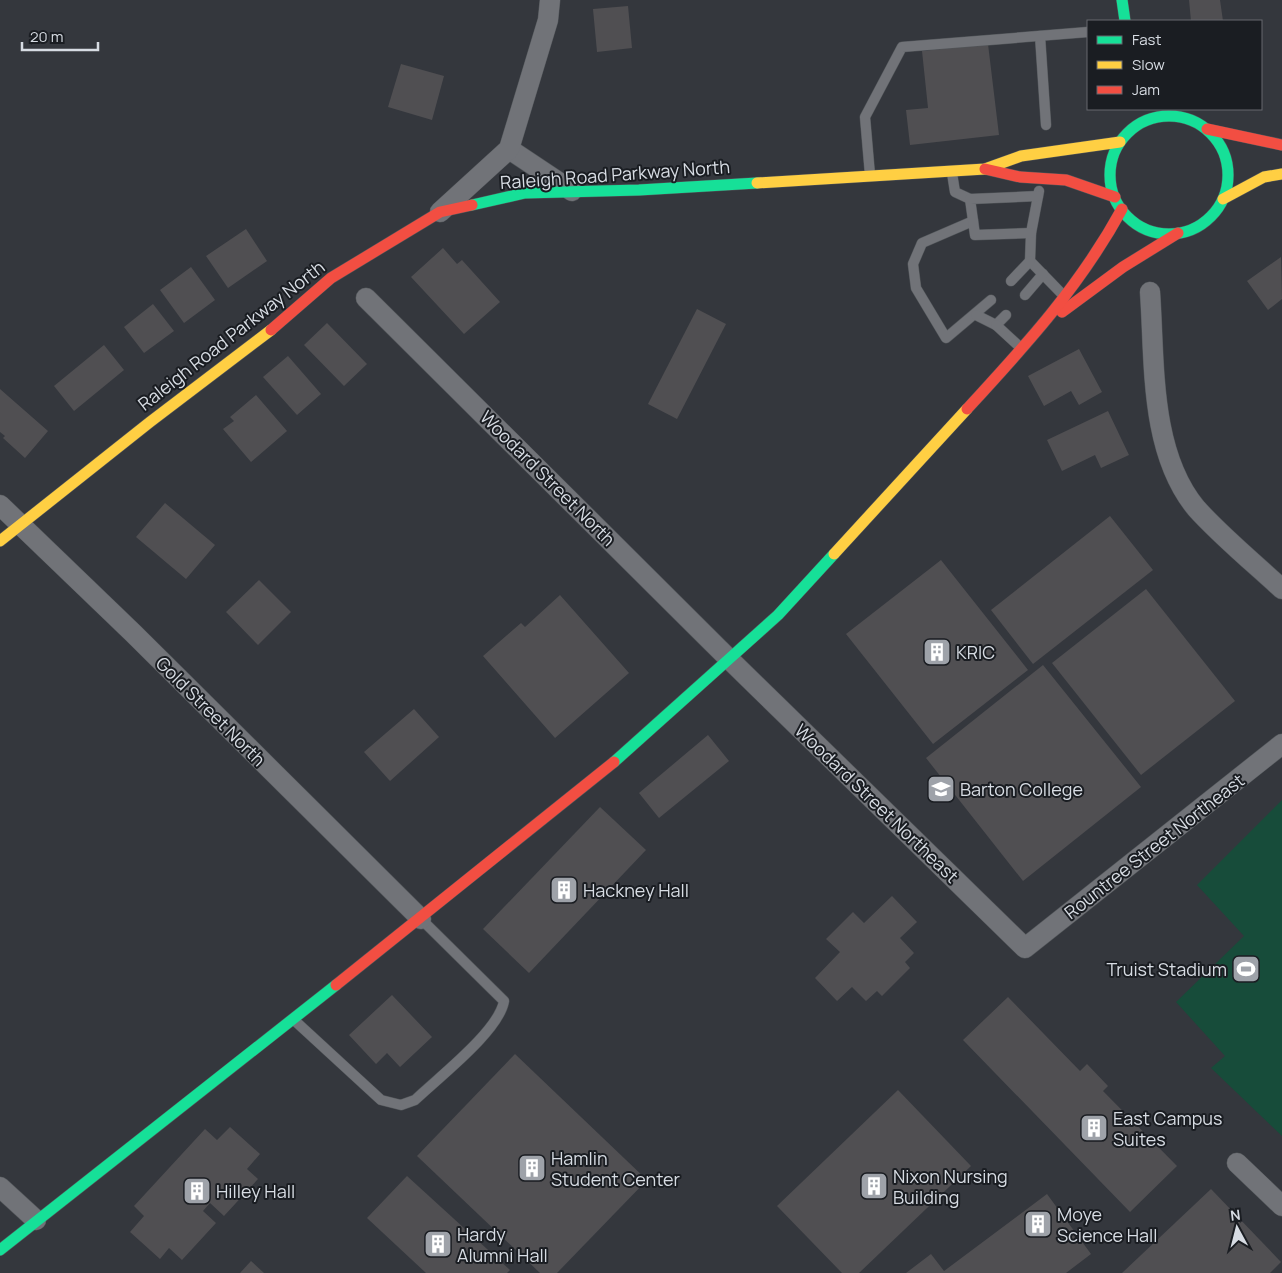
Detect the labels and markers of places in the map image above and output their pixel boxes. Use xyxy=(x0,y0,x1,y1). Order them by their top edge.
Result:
building icon: KRIC xyxy=(922,637,952,667)
place label: KRIC xyxy=(956,640,995,664)
school or university icon: Barton College xyxy=(926,774,956,804)
place label: Barton College xyxy=(960,777,1083,801)
building icon: Hackney Hall xyxy=(549,875,579,905)
place label: Hackney Hall xyxy=(583,878,689,902)
sports icon: Truist Stadium xyxy=(1231,954,1261,984)
place label: Truist Stadium xyxy=(1106,957,1227,981)
place label: East Campus Suites xyxy=(1113,1106,1222,1151)
building icon: East Campus Suites xyxy=(1079,1113,1109,1143)
place label: Hamlin Student Center xyxy=(551,1146,681,1191)
building icon: Hamlin Student Center xyxy=(517,1153,547,1183)
place label: Nixon Nursing Building xyxy=(893,1164,1008,1209)
building icon: Nixon Nursing Building xyxy=(859,1171,889,1201)
building icon: Hilley Hall xyxy=(182,1176,212,1206)
place label: Hilley Hall xyxy=(216,1179,295,1203)
place label: Moye Science Hall xyxy=(1057,1202,1157,1247)
building icon: Moye Science Hall xyxy=(1023,1209,1053,1239)
place label: Hardy Alumni Hall xyxy=(457,1222,548,1267)
building icon: Hardy Alumni Hall xyxy=(423,1229,453,1259)

